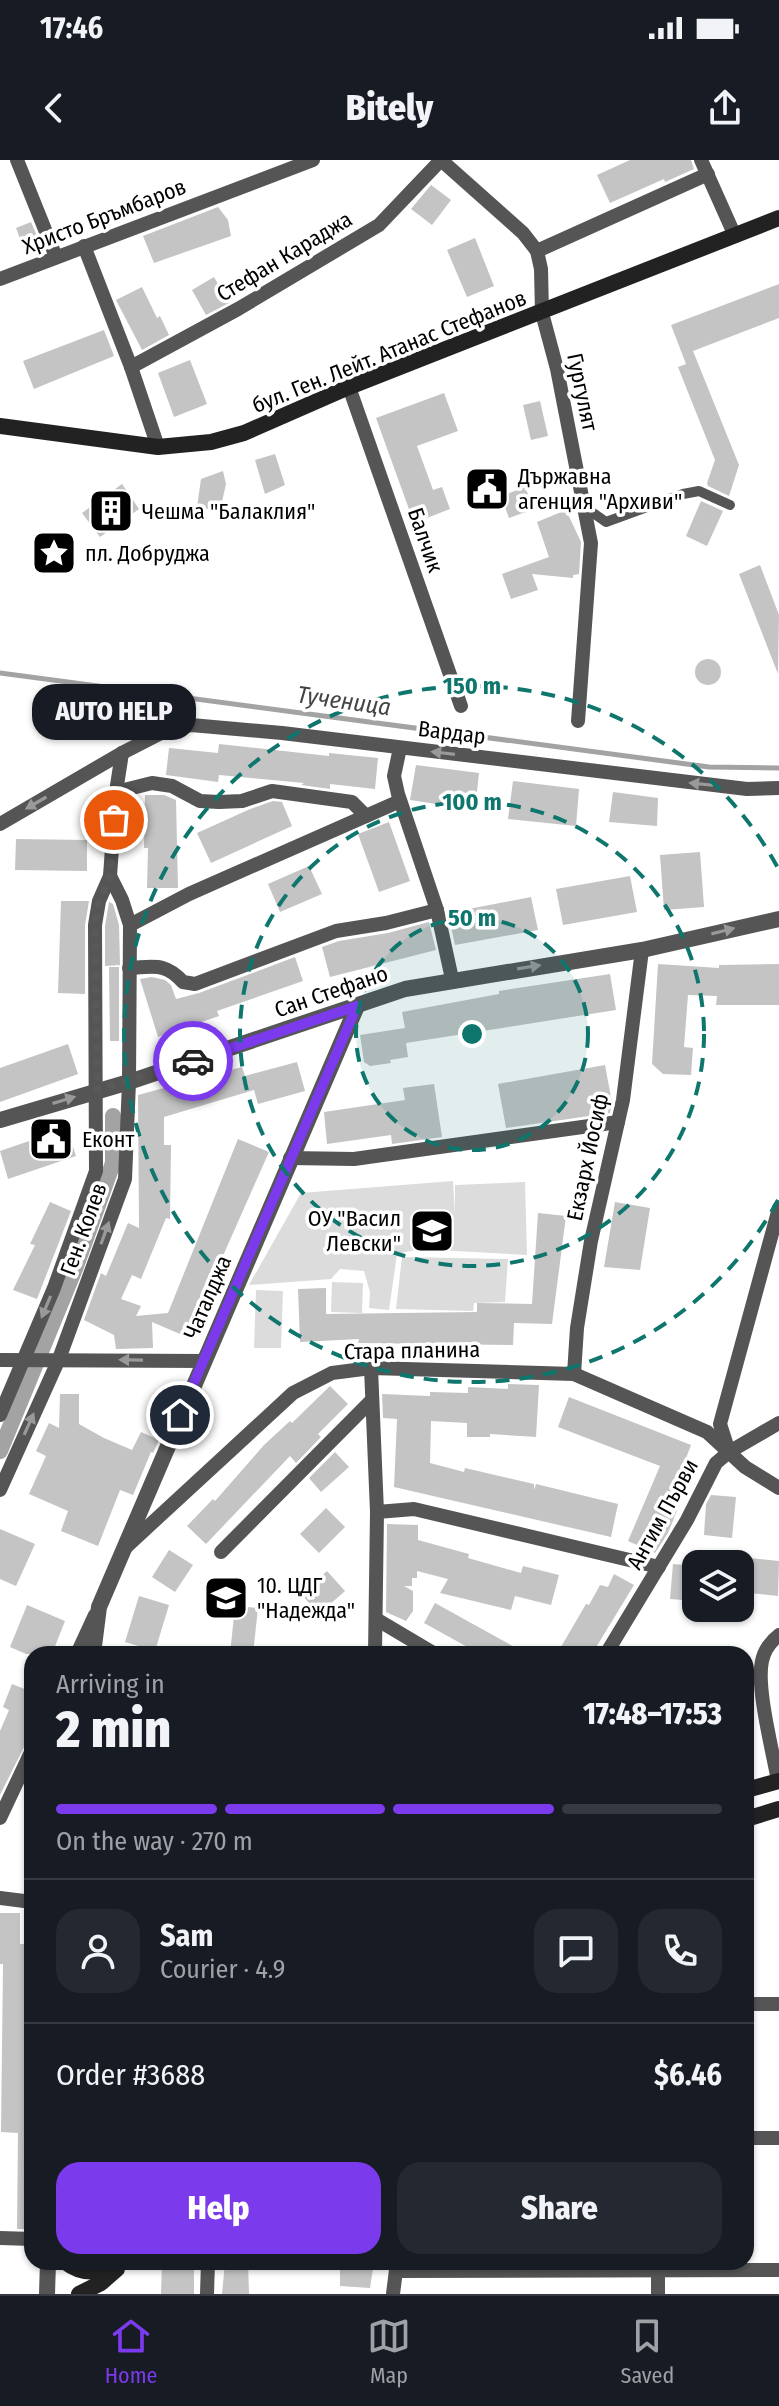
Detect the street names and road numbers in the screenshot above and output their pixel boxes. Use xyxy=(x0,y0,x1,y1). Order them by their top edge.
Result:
street label: Христо Бръмбаров xyxy=(19,173,190,260)
street label: Стефан Караджа xyxy=(212,205,357,307)
street label: бул. Ген. Лейт. Атанас Стефанов xyxy=(248,284,530,419)
street label: Гургулят xyxy=(561,351,604,434)
street label: Балчик xyxy=(402,504,449,577)
street label: Вардар xyxy=(417,715,487,750)
street label: Сан Стефано xyxy=(271,959,391,1023)
street label: Екзарх Йосиф xyxy=(561,1091,614,1223)
street label: Ген. Колев xyxy=(54,1179,113,1279)
street label: Чаталджа xyxy=(178,1251,237,1343)
street label: Стара планина xyxy=(344,1336,480,1365)
street label: Антим Първи xyxy=(621,1454,704,1574)

